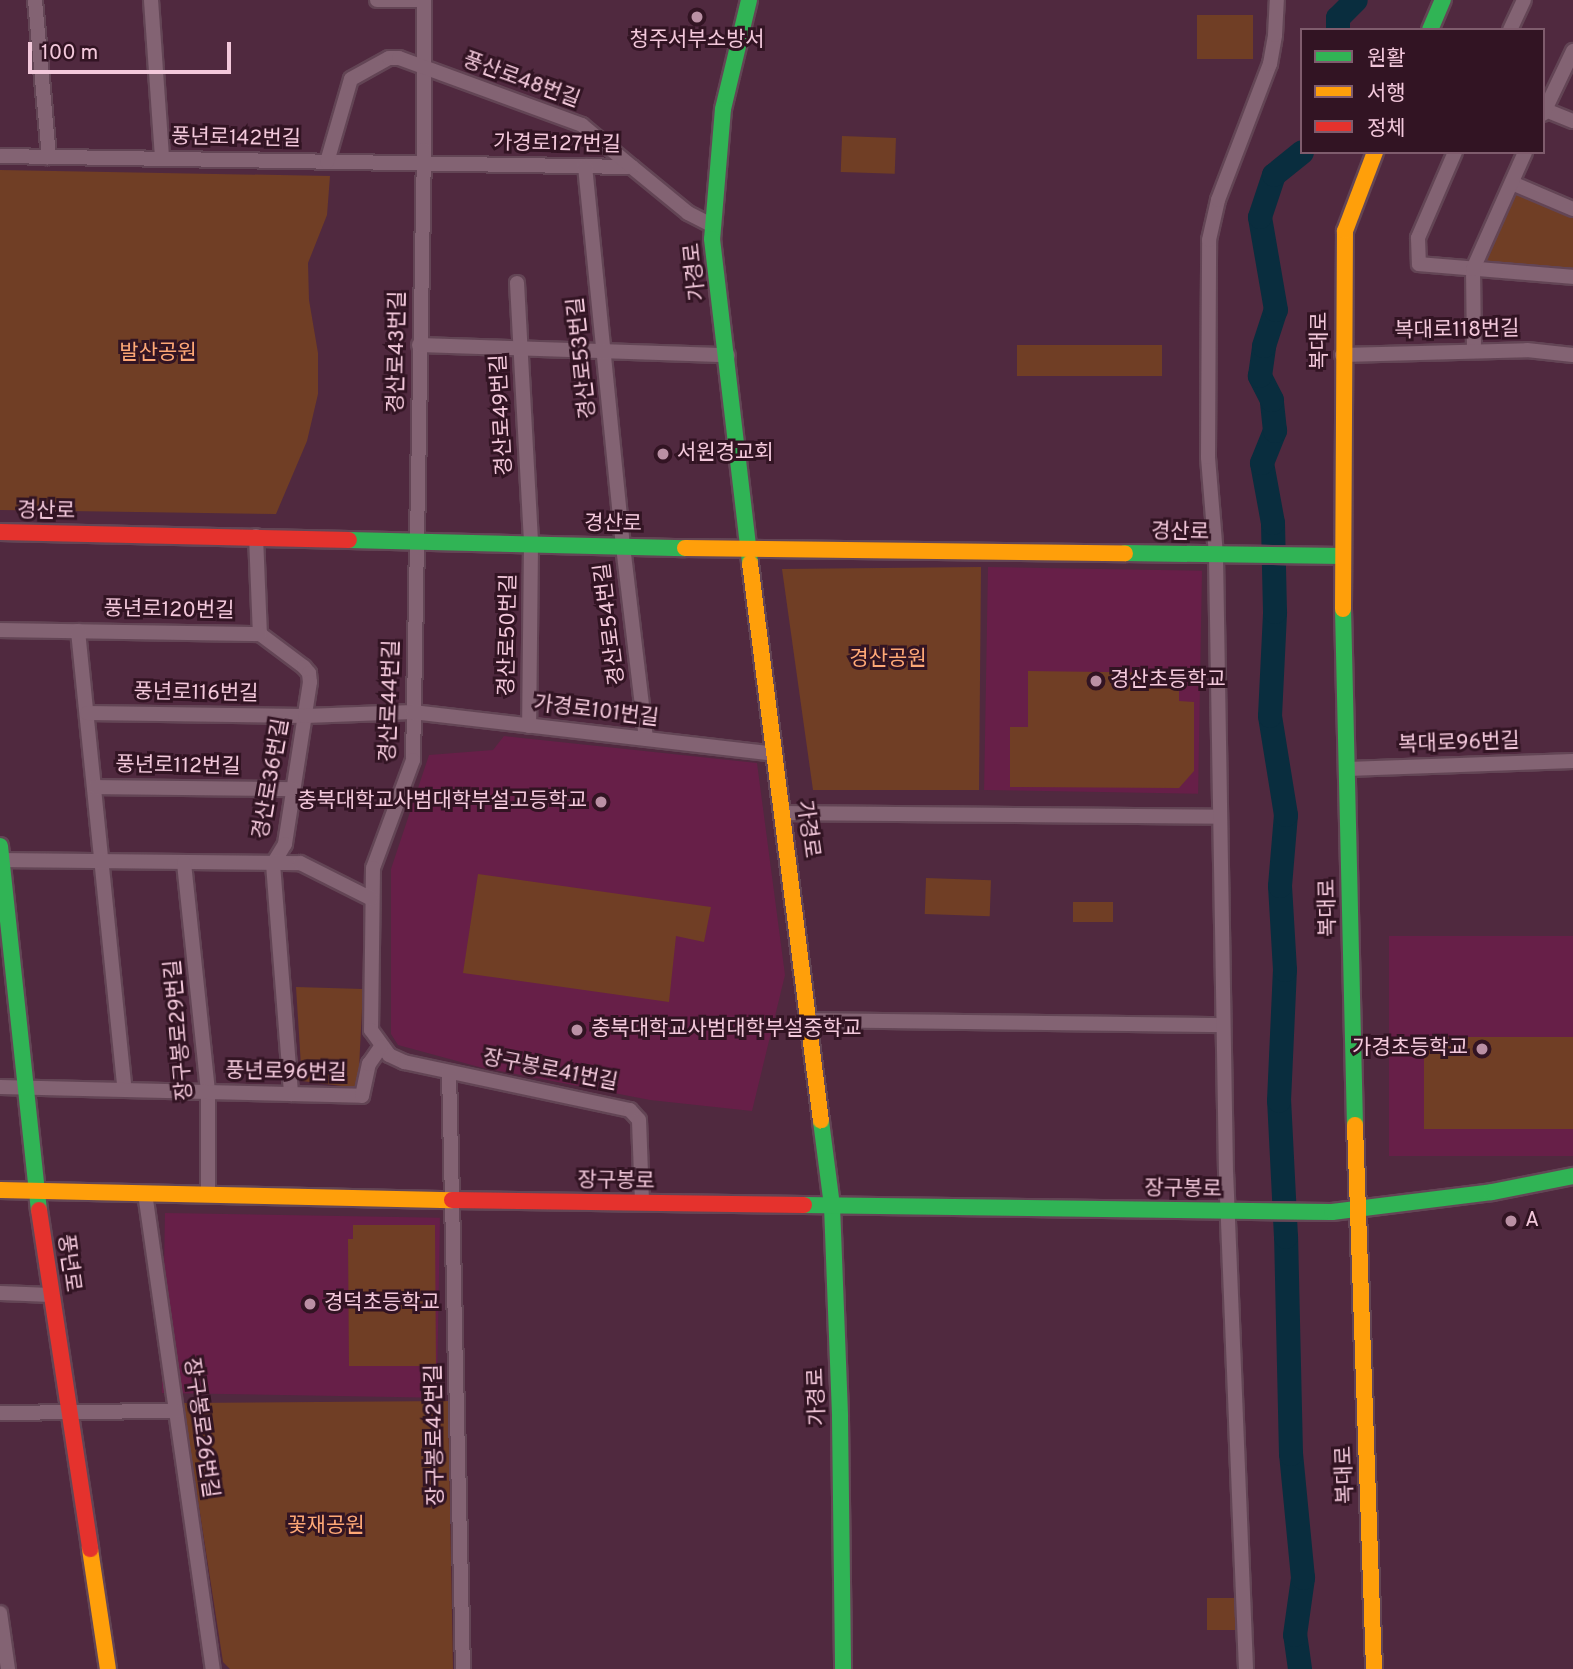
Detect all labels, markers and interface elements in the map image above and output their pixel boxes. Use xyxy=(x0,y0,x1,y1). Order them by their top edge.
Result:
marker: 청주서부소방서 xyxy=(689,9,705,25)
scale bar xyxy=(32,28,234,72)
place label: 청주서부소방서 xyxy=(629,28,765,54)
legend xyxy=(1300,28,1545,154)
text: 100 m xyxy=(41,40,98,67)
text: 원활 xyxy=(1367,46,1406,73)
street label: 풍산로48번길 xyxy=(459,48,583,114)
text: 서행 xyxy=(1367,81,1406,108)
text: 정체 xyxy=(1367,116,1406,143)
street label: 풍년로142번길 xyxy=(171,125,301,153)
street label: 가경로127번길 xyxy=(493,131,621,159)
street label: 가경로 xyxy=(680,242,712,302)
street label: 경산로43번길 xyxy=(384,291,412,413)
street label: 경산로53번길 xyxy=(564,296,602,420)
street label: 복대로 xyxy=(1308,312,1334,370)
street label: 복대로118번길 xyxy=(1394,317,1520,345)
park label: 발산공원 xyxy=(119,341,197,367)
street label: 경산로49번길 xyxy=(487,353,519,477)
place label: 서원경교회 xyxy=(677,441,774,467)
marker: 서원경교회 xyxy=(655,446,671,462)
street label: 경산로 xyxy=(17,499,75,525)
street label: 경산로 xyxy=(584,512,642,538)
street label: 경산로 xyxy=(1151,520,1209,546)
street label: 경산로54번길 xyxy=(591,561,631,687)
street label: 경산로50번길 xyxy=(495,573,523,697)
street label: 풍년로120번길 xyxy=(103,597,235,625)
street label: 경산로44번길 xyxy=(376,639,406,763)
park label: 경산공원 xyxy=(849,647,927,673)
place label: 경산초등학교 xyxy=(1110,668,1226,694)
marker: 경산초등학교 xyxy=(1088,673,1104,689)
street label: 풍년로116번길 xyxy=(133,680,259,708)
street label: 가경로101번길 xyxy=(532,692,660,732)
street label: 경산로36번길 xyxy=(249,717,295,841)
street label: 복대로96번길 xyxy=(1398,729,1520,759)
street label: 풍년로112번길 xyxy=(115,753,241,781)
place label: 충북대학교사범대학부설고등학교 xyxy=(297,789,587,815)
marker: 충북대학교사범대학부설고등학교 xyxy=(593,794,609,810)
street label: 가경로 xyxy=(790,799,824,859)
street label: 복대로 xyxy=(1316,879,1342,937)
street label: 장구봉로29번길 xyxy=(161,959,199,1101)
place label: 충북대학교사범대학부설중학교 xyxy=(591,1017,861,1043)
marker: 충북대학교사범대학부설중학교 xyxy=(569,1022,585,1038)
place label: 가경초등학교 xyxy=(1352,1036,1468,1062)
marker: 가경초등학교 xyxy=(1474,1041,1490,1057)
street label: 장구봉로41번길 xyxy=(480,1046,620,1096)
street label: 풍년로96번길 xyxy=(225,1059,347,1087)
street label: 장구봉로 xyxy=(577,1169,655,1195)
street label: 장구봉로 xyxy=(1144,1177,1222,1203)
place label: A xyxy=(1525,1208,1539,1234)
marker: A xyxy=(1503,1213,1519,1229)
street label: 풍년로 xyxy=(51,1233,85,1293)
place label: 경덕초등학교 xyxy=(324,1291,440,1317)
marker: 경덕초등학교 xyxy=(302,1296,318,1312)
street label: 장구봉로26번길 xyxy=(178,1356,222,1500)
street label: 장구봉로42번길 xyxy=(422,1364,450,1506)
street label: 가경로 xyxy=(804,1368,832,1426)
street label: 복대로 xyxy=(1332,1446,1360,1504)
park label: 꽃재공원 xyxy=(287,1514,365,1540)

